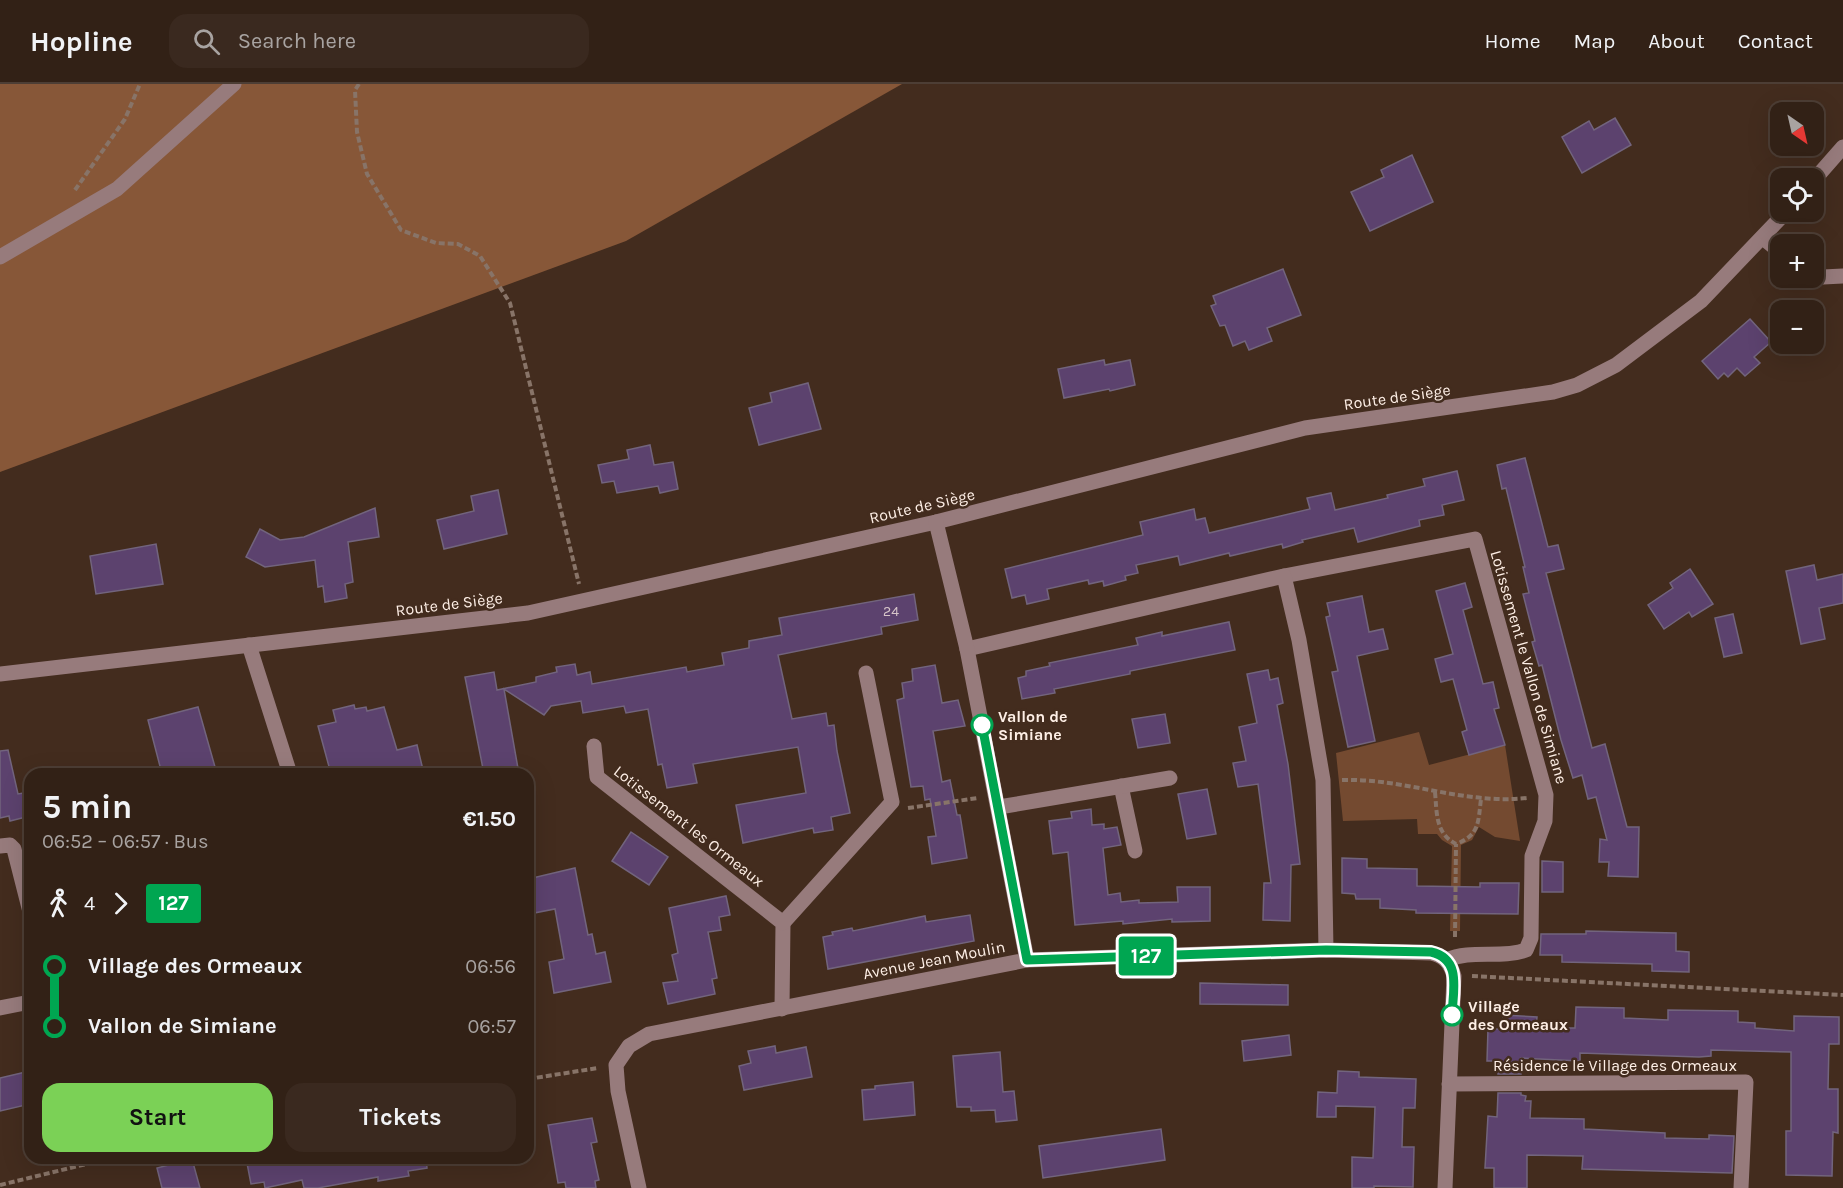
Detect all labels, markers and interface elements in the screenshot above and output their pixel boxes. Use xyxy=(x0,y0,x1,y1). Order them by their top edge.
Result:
search box xyxy=(169,14,589,68)
text: Hopline xyxy=(30,25,133,58)
icon: search xyxy=(190,25,223,58)
text: Search here xyxy=(238,28,356,54)
text: Home xyxy=(1485,29,1541,53)
text: Map xyxy=(1574,29,1615,53)
text: About xyxy=(1648,29,1705,53)
text: Contact xyxy=(1738,29,1813,53)
north arrow xyxy=(1770,102,1824,156)
map controls xyxy=(1770,102,1824,354)
button: locate xyxy=(1770,168,1824,222)
button: + xyxy=(1770,234,1824,288)
button: − xyxy=(1770,300,1824,354)
street label: Route de Siège xyxy=(1342,380,1452,414)
street label: Route de Siège xyxy=(867,485,977,527)
street label: Lotissement le Vallon de Simiane xyxy=(1487,548,1571,786)
street label: Route de Siège xyxy=(394,588,504,620)
house number: 24 xyxy=(883,603,899,620)
place label: Vallon de Simiane xyxy=(998,707,1067,744)
marker: Vallon de Simiane xyxy=(971,714,993,736)
street label: Lotissement les Ormeaux xyxy=(610,761,768,891)
text: 5 min xyxy=(42,788,132,826)
text: €1.50 xyxy=(463,806,516,832)
text: 06:52 – 06:57 · Bus xyxy=(42,830,209,853)
icon: walk xyxy=(42,887,75,920)
icon: forward xyxy=(104,887,137,920)
text: 127 xyxy=(158,891,189,915)
text: 4 xyxy=(84,892,95,915)
line badge: 127 xyxy=(1112,936,1180,976)
street label: Avenue Jean Moulin xyxy=(861,937,1007,983)
text: 127 xyxy=(1131,944,1161,968)
text: Village des Ormeaux xyxy=(88,953,302,979)
text: 06:56 xyxy=(465,955,516,978)
place label: Village des Ormeaux xyxy=(1468,997,1568,1034)
marker: Village des Ormeaux xyxy=(1441,1004,1463,1026)
text: Vallon de Simiane xyxy=(88,1013,277,1039)
text: 06:57 xyxy=(467,1015,516,1038)
street label: Résidence le Village des Ormeaux xyxy=(1493,1056,1737,1075)
button: Start xyxy=(42,1083,273,1152)
button: Tickets xyxy=(285,1083,516,1152)

